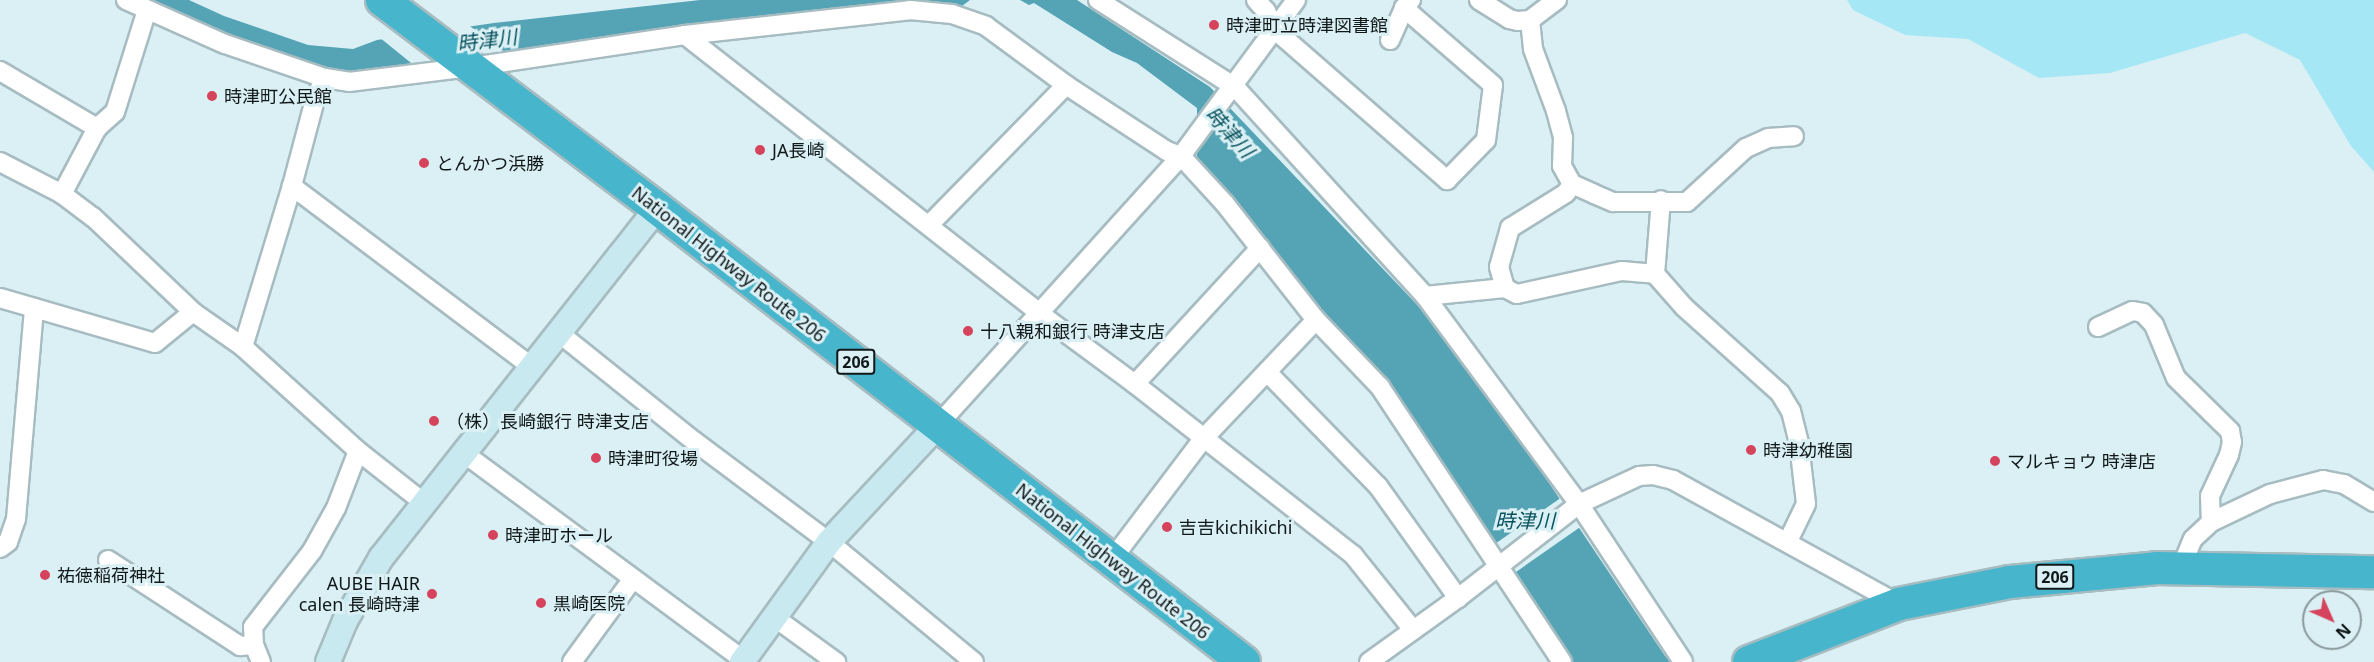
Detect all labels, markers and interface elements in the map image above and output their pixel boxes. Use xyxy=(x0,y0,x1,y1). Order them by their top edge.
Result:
place label: 時津町立時津図書館 xyxy=(1226,14,1388,36)
marker: 時津町立時津図書館 xyxy=(1207,18,1221,32)
water label: 時津川 xyxy=(456,24,518,56)
place label: 時津町公民館 xyxy=(224,85,332,107)
marker: 時津町公民館 xyxy=(205,89,219,103)
water label: 時津川 xyxy=(1201,102,1259,162)
place label: JA長崎 xyxy=(772,139,824,161)
marker: JA長崎 xyxy=(753,143,767,157)
place label: とんかつ浜勝 xyxy=(436,152,544,174)
marker: とんかつ浜勝 xyxy=(417,156,431,170)
street label: National Highway Route 206 xyxy=(628,182,830,346)
place label: 十八親和銀行 時津支店 xyxy=(980,320,1165,342)
marker: 十八親和銀行 時津支店 xyxy=(961,324,975,338)
road number: 206 xyxy=(835,349,877,375)
place label: （株）長崎銀行 時津支店 xyxy=(446,410,649,432)
marker: （株）長崎銀行 時津支店 xyxy=(427,414,441,428)
place label: 時津幼稚園 xyxy=(1763,439,1853,461)
marker: 時津幼稚園 xyxy=(1744,443,1758,457)
place label: 時津町役場 xyxy=(608,447,698,469)
place label: マルキョウ 時津店 xyxy=(2007,450,2156,472)
marker: 時津町役場 xyxy=(589,451,603,465)
marker: マルキョウ 時津店 xyxy=(1988,454,2002,468)
street label: National Highway Route 206 xyxy=(1012,479,1214,643)
water label: 時津川 xyxy=(1495,508,1555,532)
place label: 吉吉kichikichi xyxy=(1179,516,1292,538)
marker: 吉吉kichikichi xyxy=(1160,520,1174,534)
place label: 時津町ホール xyxy=(505,524,613,546)
marker: 時津町ホール xyxy=(486,528,500,542)
place label: 祐徳稲荷神社 xyxy=(57,564,165,586)
road number: 206 xyxy=(2034,564,2076,590)
marker: 祐徳稲荷神社 xyxy=(38,568,52,582)
place label: AUBE HAIR calen 長崎時津 xyxy=(299,573,420,616)
marker: AUBE HAIR calen 長崎時津 xyxy=(425,587,439,601)
north arrow xyxy=(2302,590,2362,650)
place label: 黒崎医院 xyxy=(553,592,625,614)
marker: 黒崎医院 xyxy=(534,596,548,610)
text: N xyxy=(2331,619,2356,644)

